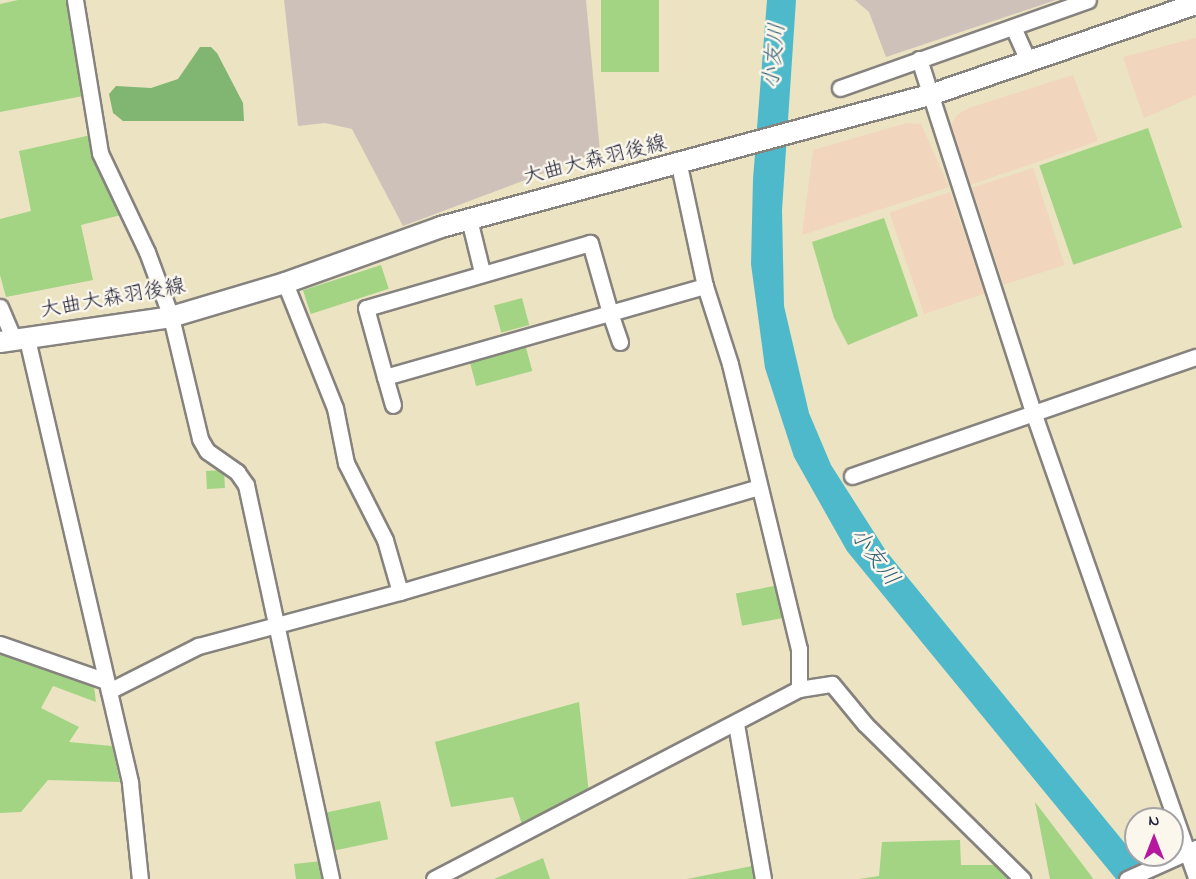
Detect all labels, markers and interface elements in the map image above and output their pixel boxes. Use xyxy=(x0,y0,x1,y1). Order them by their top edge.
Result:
water label: 小友川 xyxy=(759,22,793,90)
street label: 大曲大森羽後線 xyxy=(521,131,669,191)
street label: 大曲大森羽後線 xyxy=(38,274,188,324)
water label: 小友川 xyxy=(843,524,903,592)
north arrow xyxy=(1124,807,1184,867)
text: N xyxy=(1149,809,1159,833)

